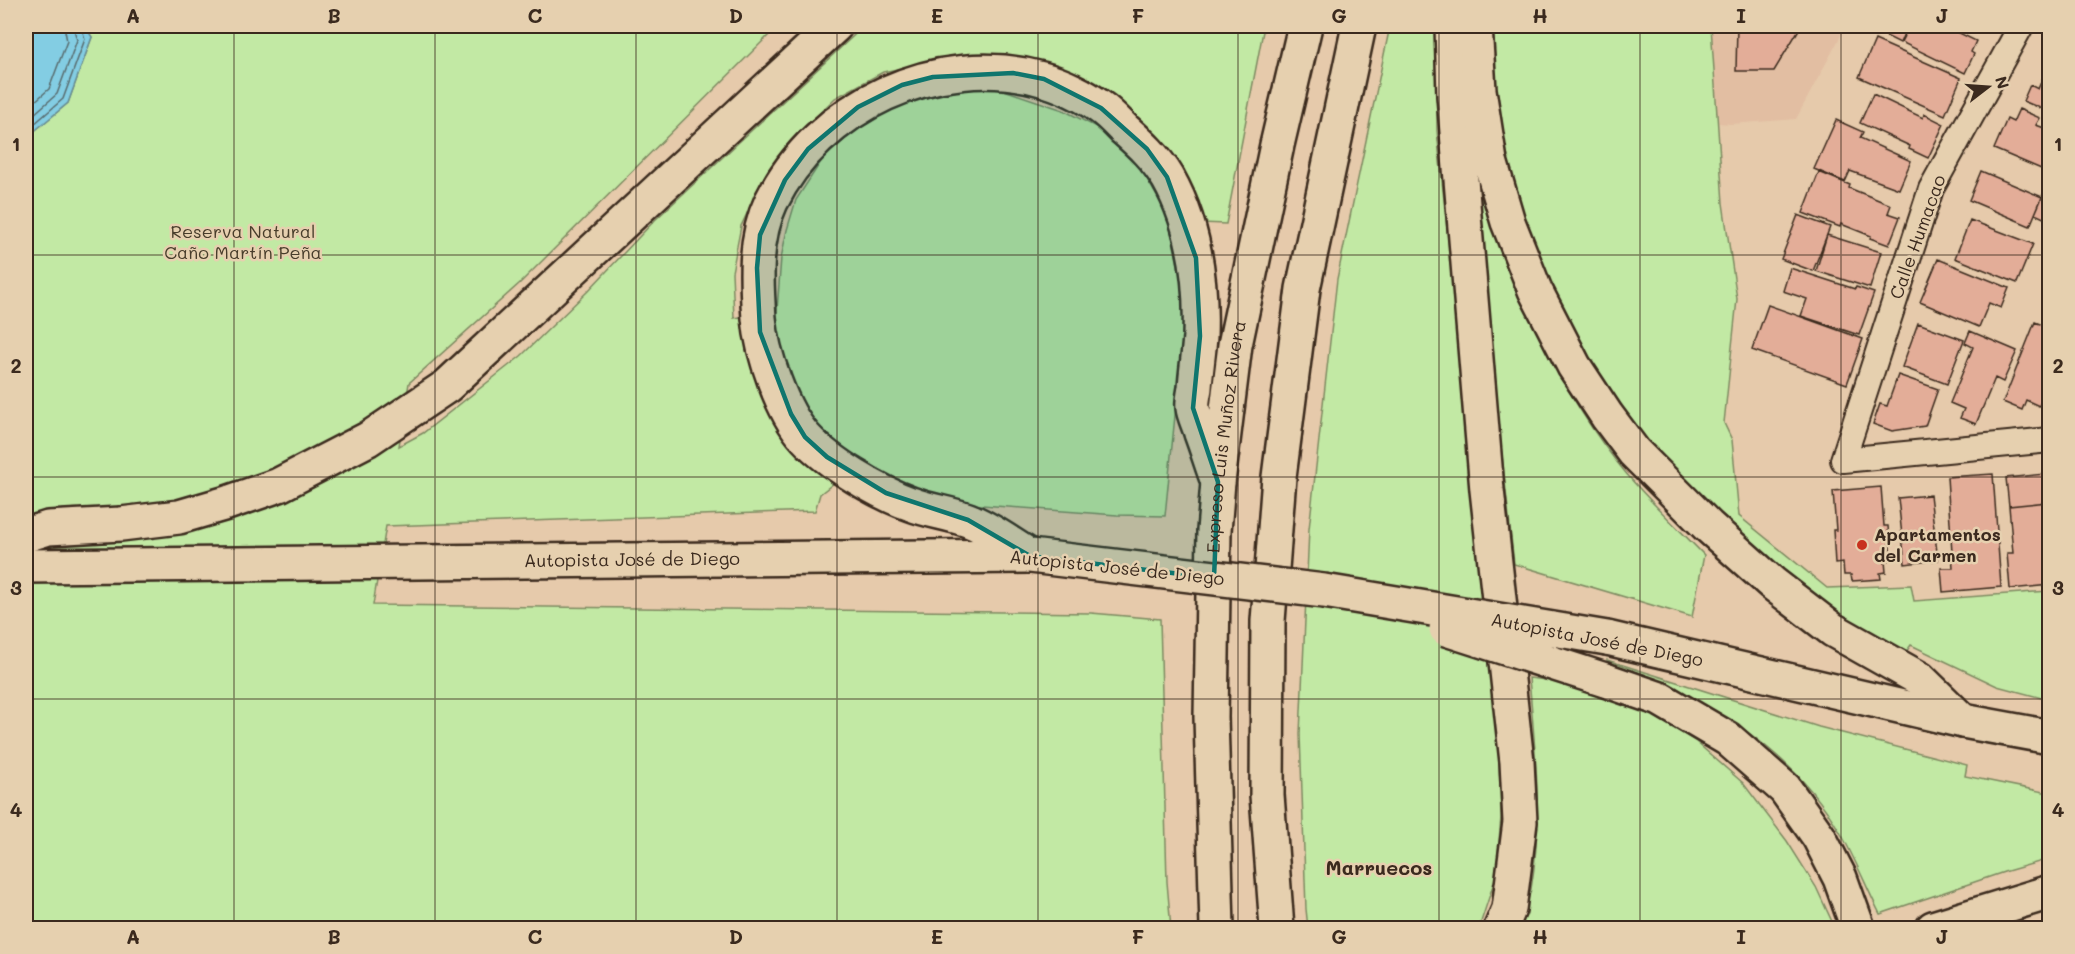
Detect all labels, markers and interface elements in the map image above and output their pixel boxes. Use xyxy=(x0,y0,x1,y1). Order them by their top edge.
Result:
text: A xyxy=(126,2,140,28)
text: B xyxy=(327,2,341,28)
text: C xyxy=(528,2,543,28)
text: D xyxy=(729,2,743,28)
text: E xyxy=(931,2,943,28)
text: F xyxy=(1132,2,1145,28)
text: G xyxy=(1331,2,1347,28)
text: H xyxy=(1532,2,1548,28)
text: I xyxy=(1736,2,1746,28)
text: J xyxy=(1935,2,1949,28)
north arrow xyxy=(1958,57,2018,117)
text: N xyxy=(1991,74,2015,91)
text: 1 xyxy=(12,130,20,156)
text: 1 xyxy=(2054,130,2062,156)
street label: Calle Humacao xyxy=(1883,171,1951,302)
park label: Reserva Natural Caño Martín Peña xyxy=(164,219,322,264)
street label: Expreso Luis Muñoz Rivera xyxy=(1201,318,1251,553)
text: 2 xyxy=(10,352,22,378)
text: 2 xyxy=(2052,352,2064,378)
place label: Apartamentos del Carmen xyxy=(1874,522,2001,567)
marker: Apartamentos del Carmen xyxy=(1855,538,1869,552)
street label: Autopista José de Diego xyxy=(1009,544,1226,590)
street label: Autopista José de Diego xyxy=(524,546,740,572)
text: 3 xyxy=(10,574,22,600)
text: 3 xyxy=(2052,574,2064,600)
street label: Autopista José de Diego xyxy=(1489,607,1706,671)
text: 4 xyxy=(10,796,23,822)
text: 4 xyxy=(2052,796,2065,822)
district label: Marruecos xyxy=(1326,854,1432,880)
text: A xyxy=(126,923,140,949)
text: B xyxy=(327,923,341,949)
text: C xyxy=(528,923,543,949)
text: D xyxy=(729,923,743,949)
text: E xyxy=(931,923,943,949)
text: F xyxy=(1132,923,1145,949)
text: G xyxy=(1331,923,1347,949)
text: H xyxy=(1532,923,1548,949)
text: I xyxy=(1736,923,1746,949)
text: J xyxy=(1935,923,1949,949)

